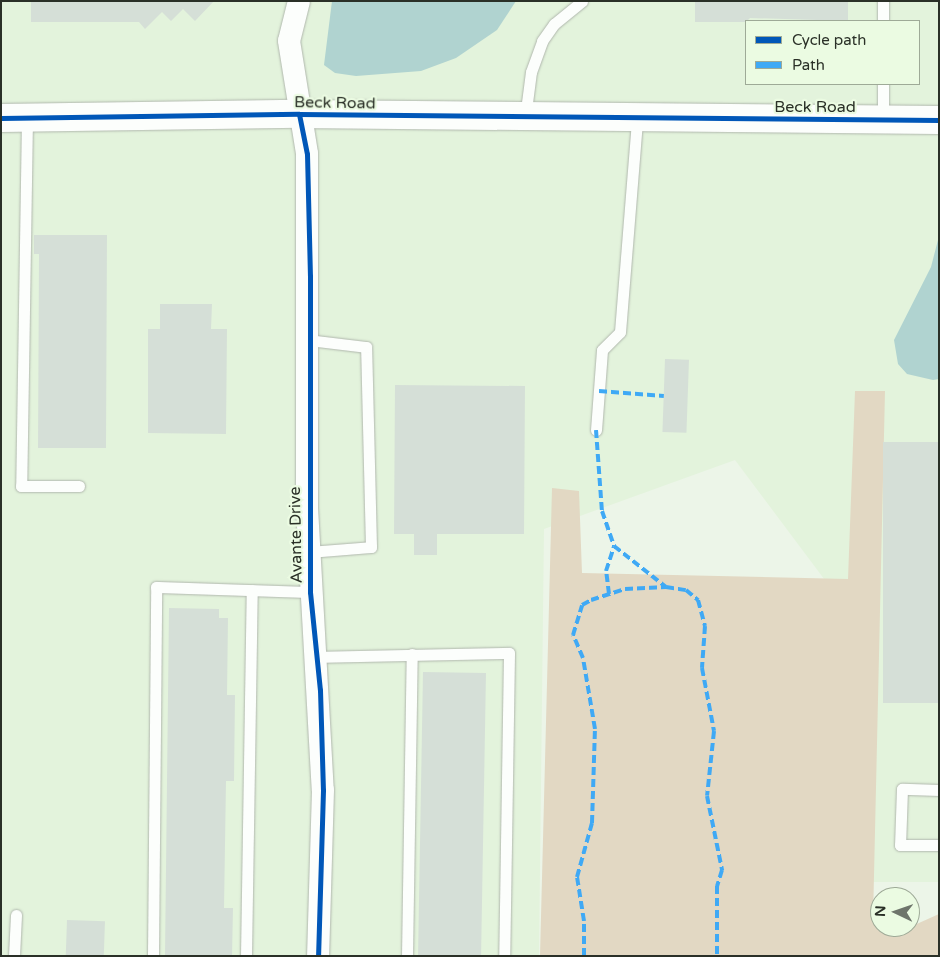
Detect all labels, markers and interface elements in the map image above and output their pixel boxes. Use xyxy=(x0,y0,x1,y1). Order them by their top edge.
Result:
legend xyxy=(745,20,920,85)
text: Cycle path xyxy=(792,31,866,49)
text: Path xyxy=(792,56,825,74)
street label: Beck Road xyxy=(294,93,376,113)
street label: Beck Road xyxy=(774,97,856,117)
street label: Avante Drive xyxy=(286,486,306,584)
north arrow xyxy=(870,887,920,937)
text: N xyxy=(872,905,889,917)

